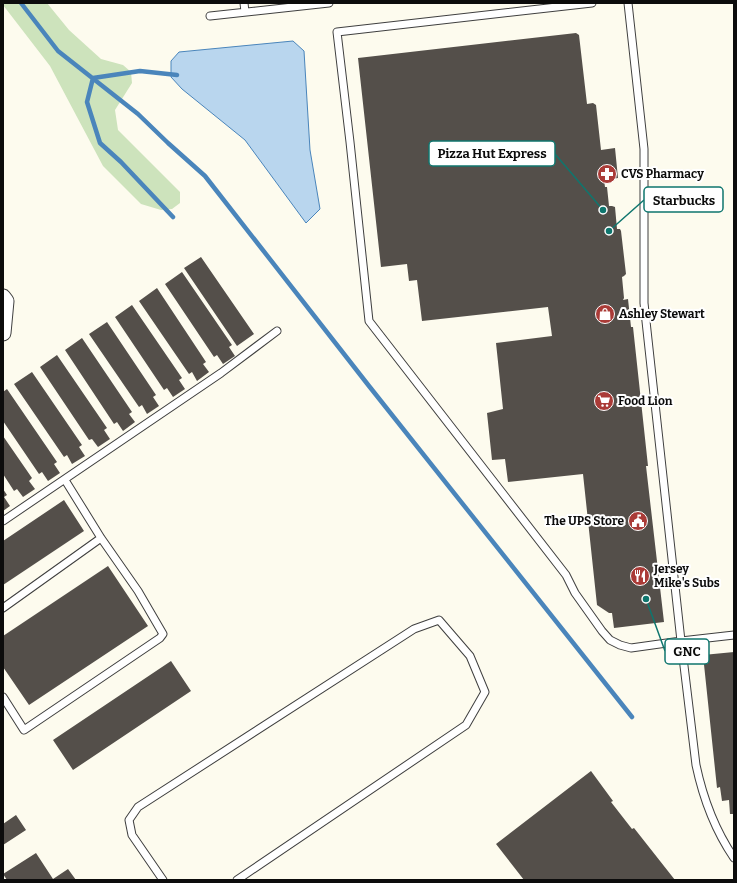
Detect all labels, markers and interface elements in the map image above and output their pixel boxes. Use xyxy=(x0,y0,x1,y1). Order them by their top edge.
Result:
callout: Pizza Hut Express xyxy=(429,141,555,166)
text: Pizza Hut Express xyxy=(437,146,547,161)
pharmacy icon: CVS Pharmacy xyxy=(596,163,618,185)
place label: CVS Pharmacy xyxy=(621,167,704,181)
callout: Starbucks xyxy=(644,187,723,212)
text: Starbucks xyxy=(653,193,715,208)
shop icon: Ashley Stewart xyxy=(594,303,616,325)
place label: Ashley Stewart xyxy=(619,307,705,321)
supermarket icon: Food Lion xyxy=(593,390,615,412)
place label: Food Lion xyxy=(618,394,673,408)
public building icon: The UPS Store xyxy=(627,510,649,532)
place label: The UPS Store xyxy=(544,514,624,528)
place label: Jersey Mike's Subs xyxy=(653,562,720,590)
restaurant icon: Jersey Mike's Subs xyxy=(629,565,651,587)
callout: GNC xyxy=(665,639,709,664)
text: GNC xyxy=(673,644,701,659)

